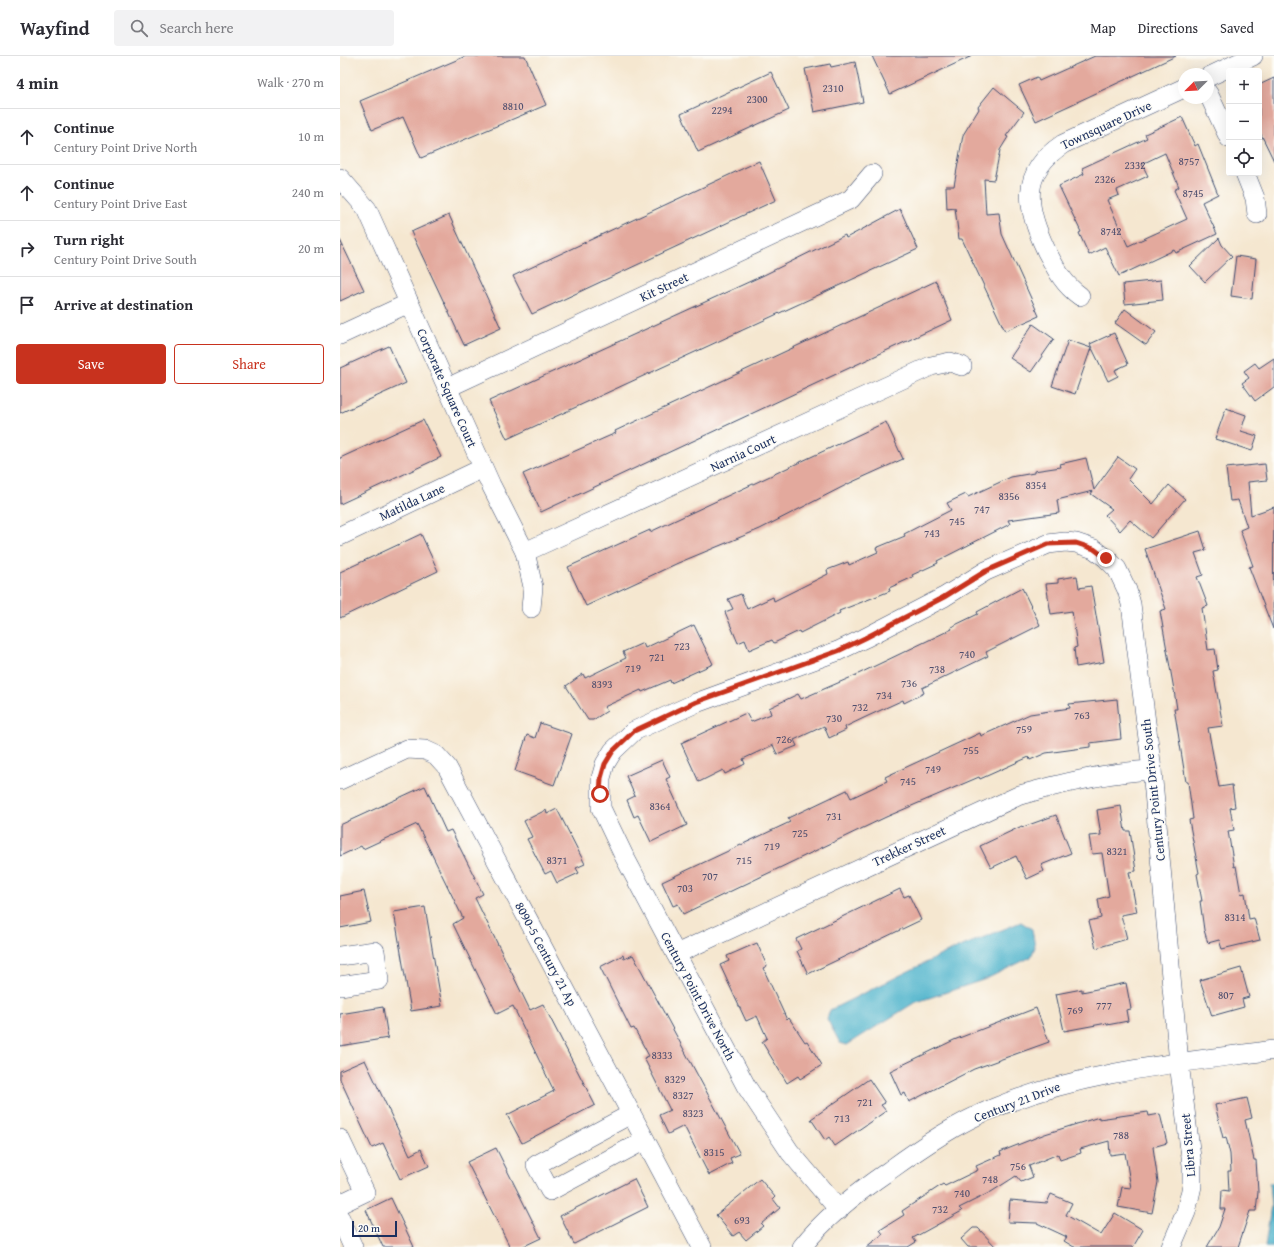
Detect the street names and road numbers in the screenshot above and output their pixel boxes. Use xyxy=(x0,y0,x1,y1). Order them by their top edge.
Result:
street label: Townsquare Drive xyxy=(1057,96,1155,154)
street label: Kit Street xyxy=(637,267,692,307)
street label: Corporate Square Court xyxy=(412,325,482,451)
street label: Narnia Court xyxy=(707,429,779,477)
street label: Matilda Lane xyxy=(376,478,448,526)
street label: Century Point Drive South xyxy=(1136,717,1170,862)
street label: Trekker Street xyxy=(869,821,949,871)
street label: 8090-5 Century 21 Ap xyxy=(510,898,582,1010)
street label: Century Point Drive North xyxy=(656,928,740,1064)
street label: Century 21 Drive xyxy=(971,1077,1063,1127)
street label: Libra Street xyxy=(1176,1112,1200,1178)

